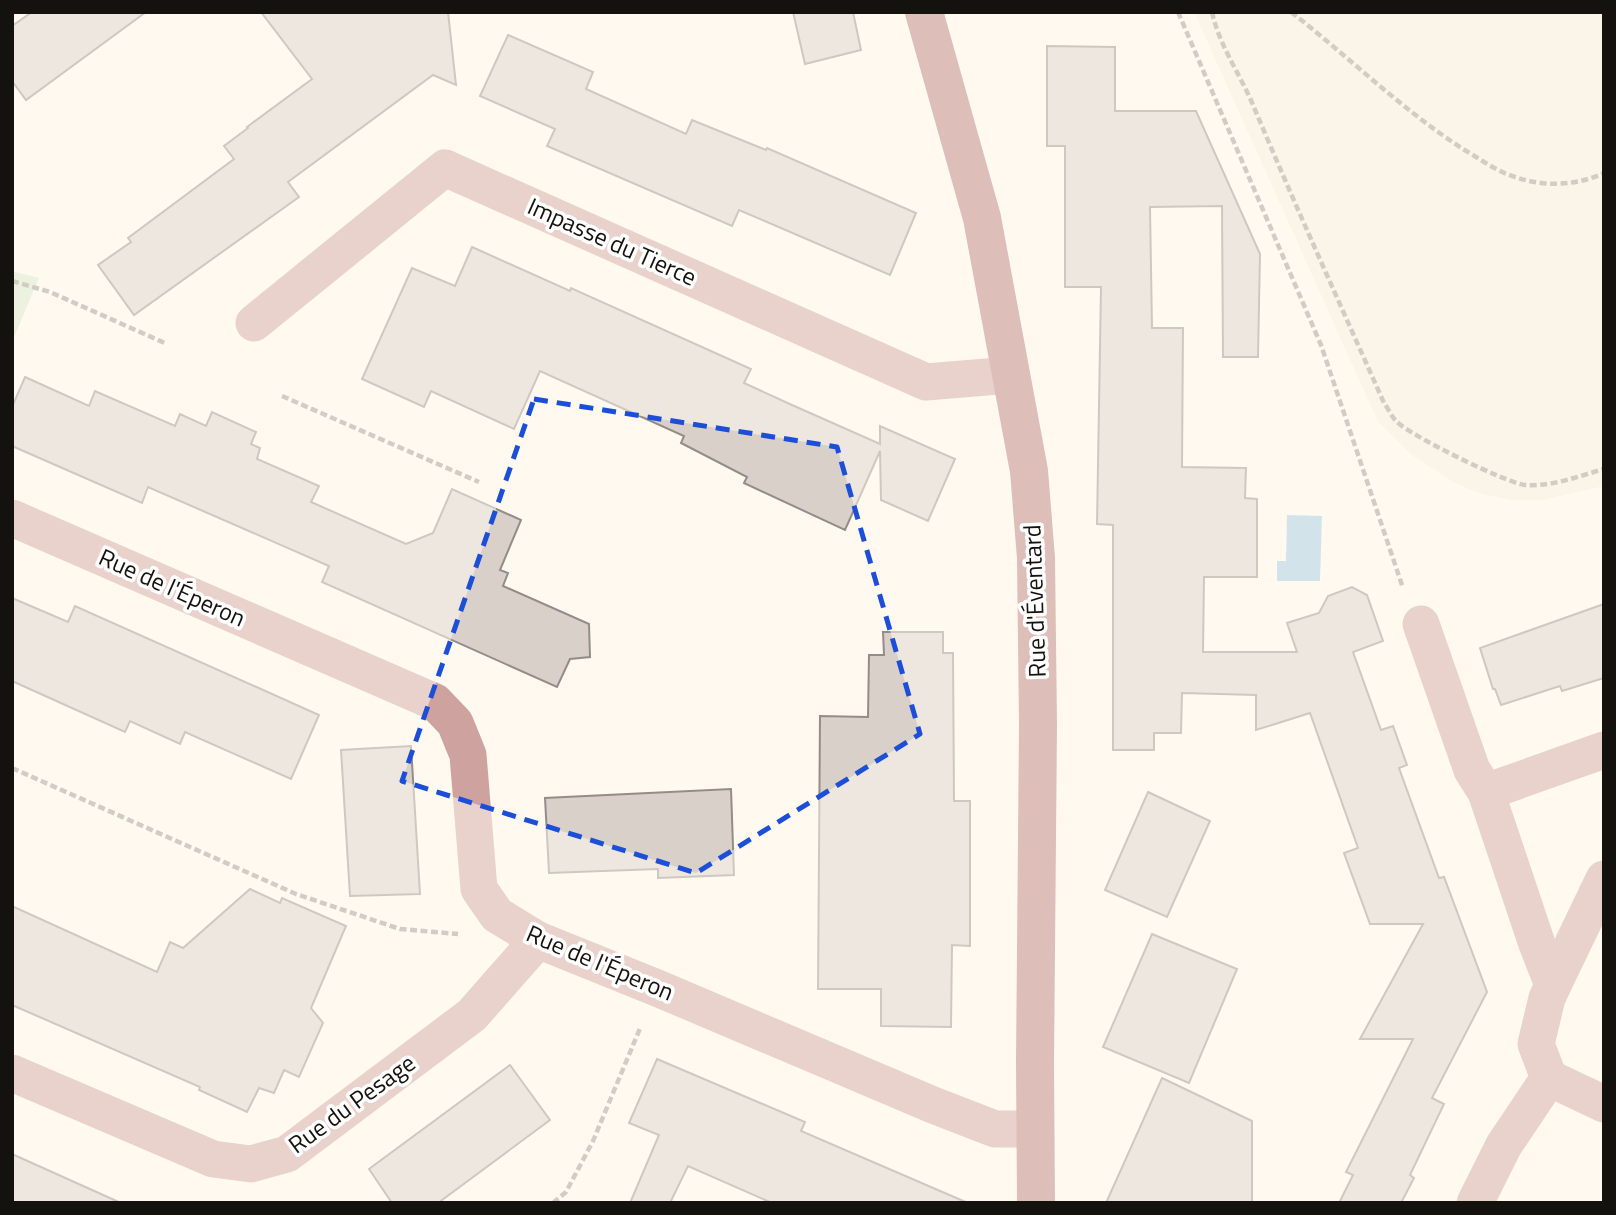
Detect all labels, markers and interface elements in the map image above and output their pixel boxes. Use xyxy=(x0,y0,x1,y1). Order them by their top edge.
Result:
street label: Impasse du Tierce xyxy=(522,188,703,294)
street label: Rue d'Éventard xyxy=(1013,524,1055,678)
street label: Rue de l'Éperon xyxy=(93,539,252,635)
street label: Rue de l'Éperon xyxy=(521,915,680,1009)
street label: Rue du Pesage xyxy=(280,1045,422,1162)

